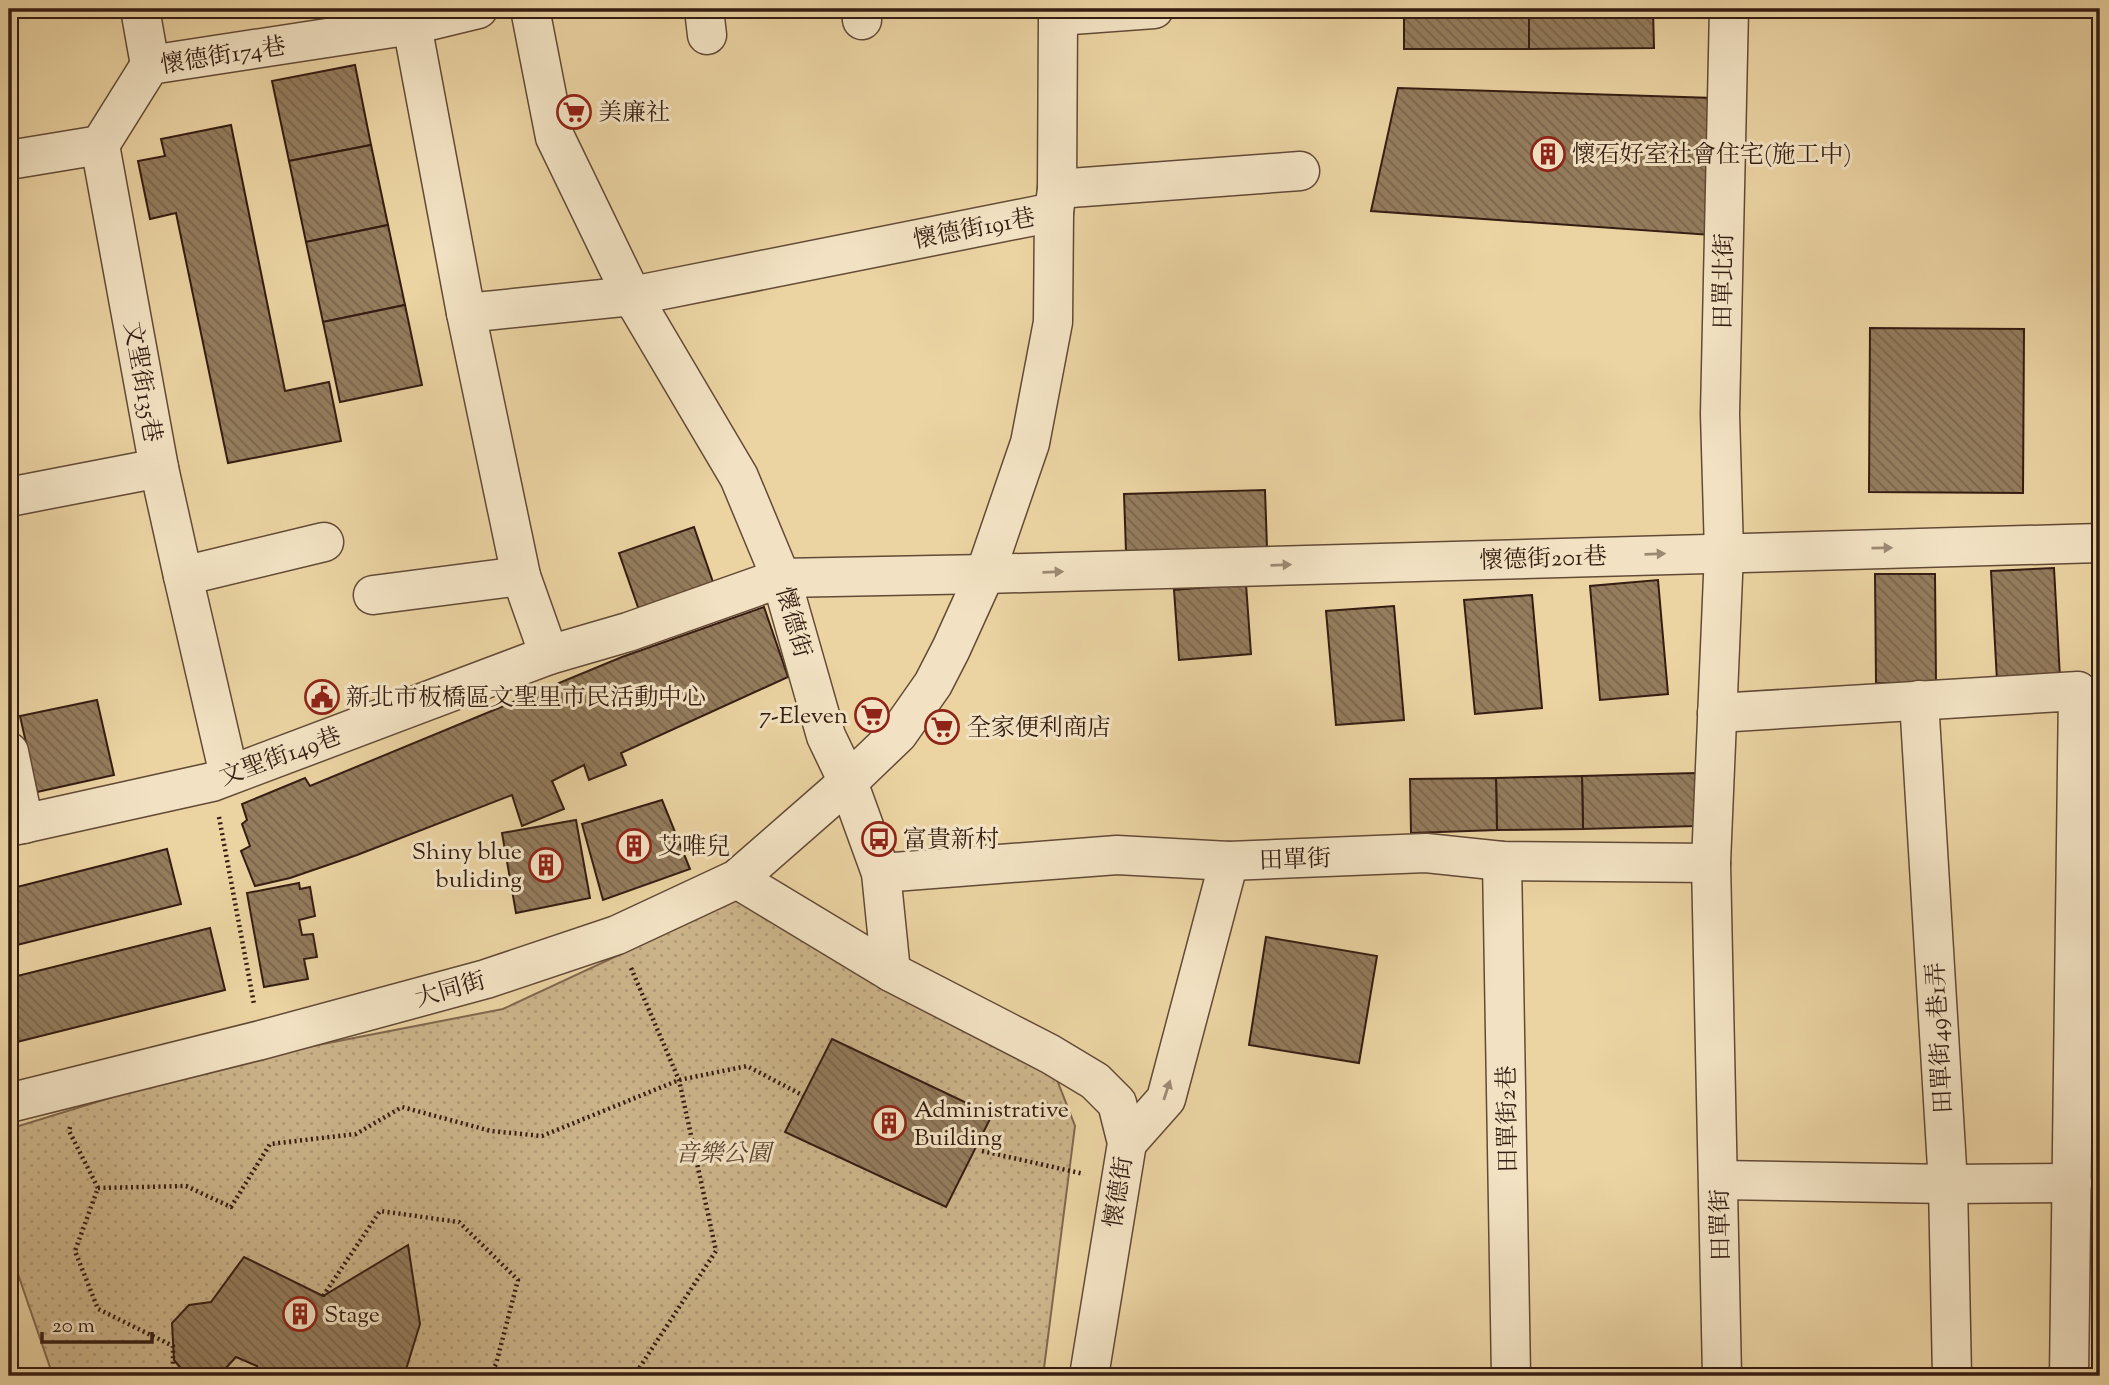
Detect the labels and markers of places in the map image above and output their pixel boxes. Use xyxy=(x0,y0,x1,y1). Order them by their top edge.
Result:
supermarket icon: 美廉社 xyxy=(555,93,593,131)
place label: 美廉社 xyxy=(598,97,670,131)
building icon: 懷石好室社會住宅(施工中) xyxy=(1529,135,1567,173)
place label: 懷石好室社會住宅(施工中) xyxy=(1572,139,1852,173)
public building icon: 新北市板橋區文聖里市民活動中心 xyxy=(303,678,341,716)
place label: 新北市板橋區文聖里市民活動中心 xyxy=(346,682,706,716)
supermarket icon: 7-Eleven xyxy=(853,696,891,734)
place label: 7-Eleven xyxy=(759,700,848,734)
supermarket icon: 全家便利商店 xyxy=(923,708,961,746)
place label: 全家便利商店 xyxy=(967,712,1111,746)
bus stop icon: 富貴新村 xyxy=(860,820,898,858)
place label: 富貴新村 xyxy=(903,824,999,858)
building icon: 艾唯兒 xyxy=(615,827,653,865)
place label: 艾唯兒 xyxy=(658,831,730,865)
place label: Shiny blue buliding xyxy=(412,836,522,898)
building icon: Shiny blue buliding xyxy=(527,846,565,884)
place label: Administrative Building xyxy=(914,1094,1069,1156)
building icon: Administrative Building xyxy=(870,1104,908,1142)
building icon: Stage xyxy=(281,1295,319,1333)
place label: Stage xyxy=(324,1299,380,1333)

